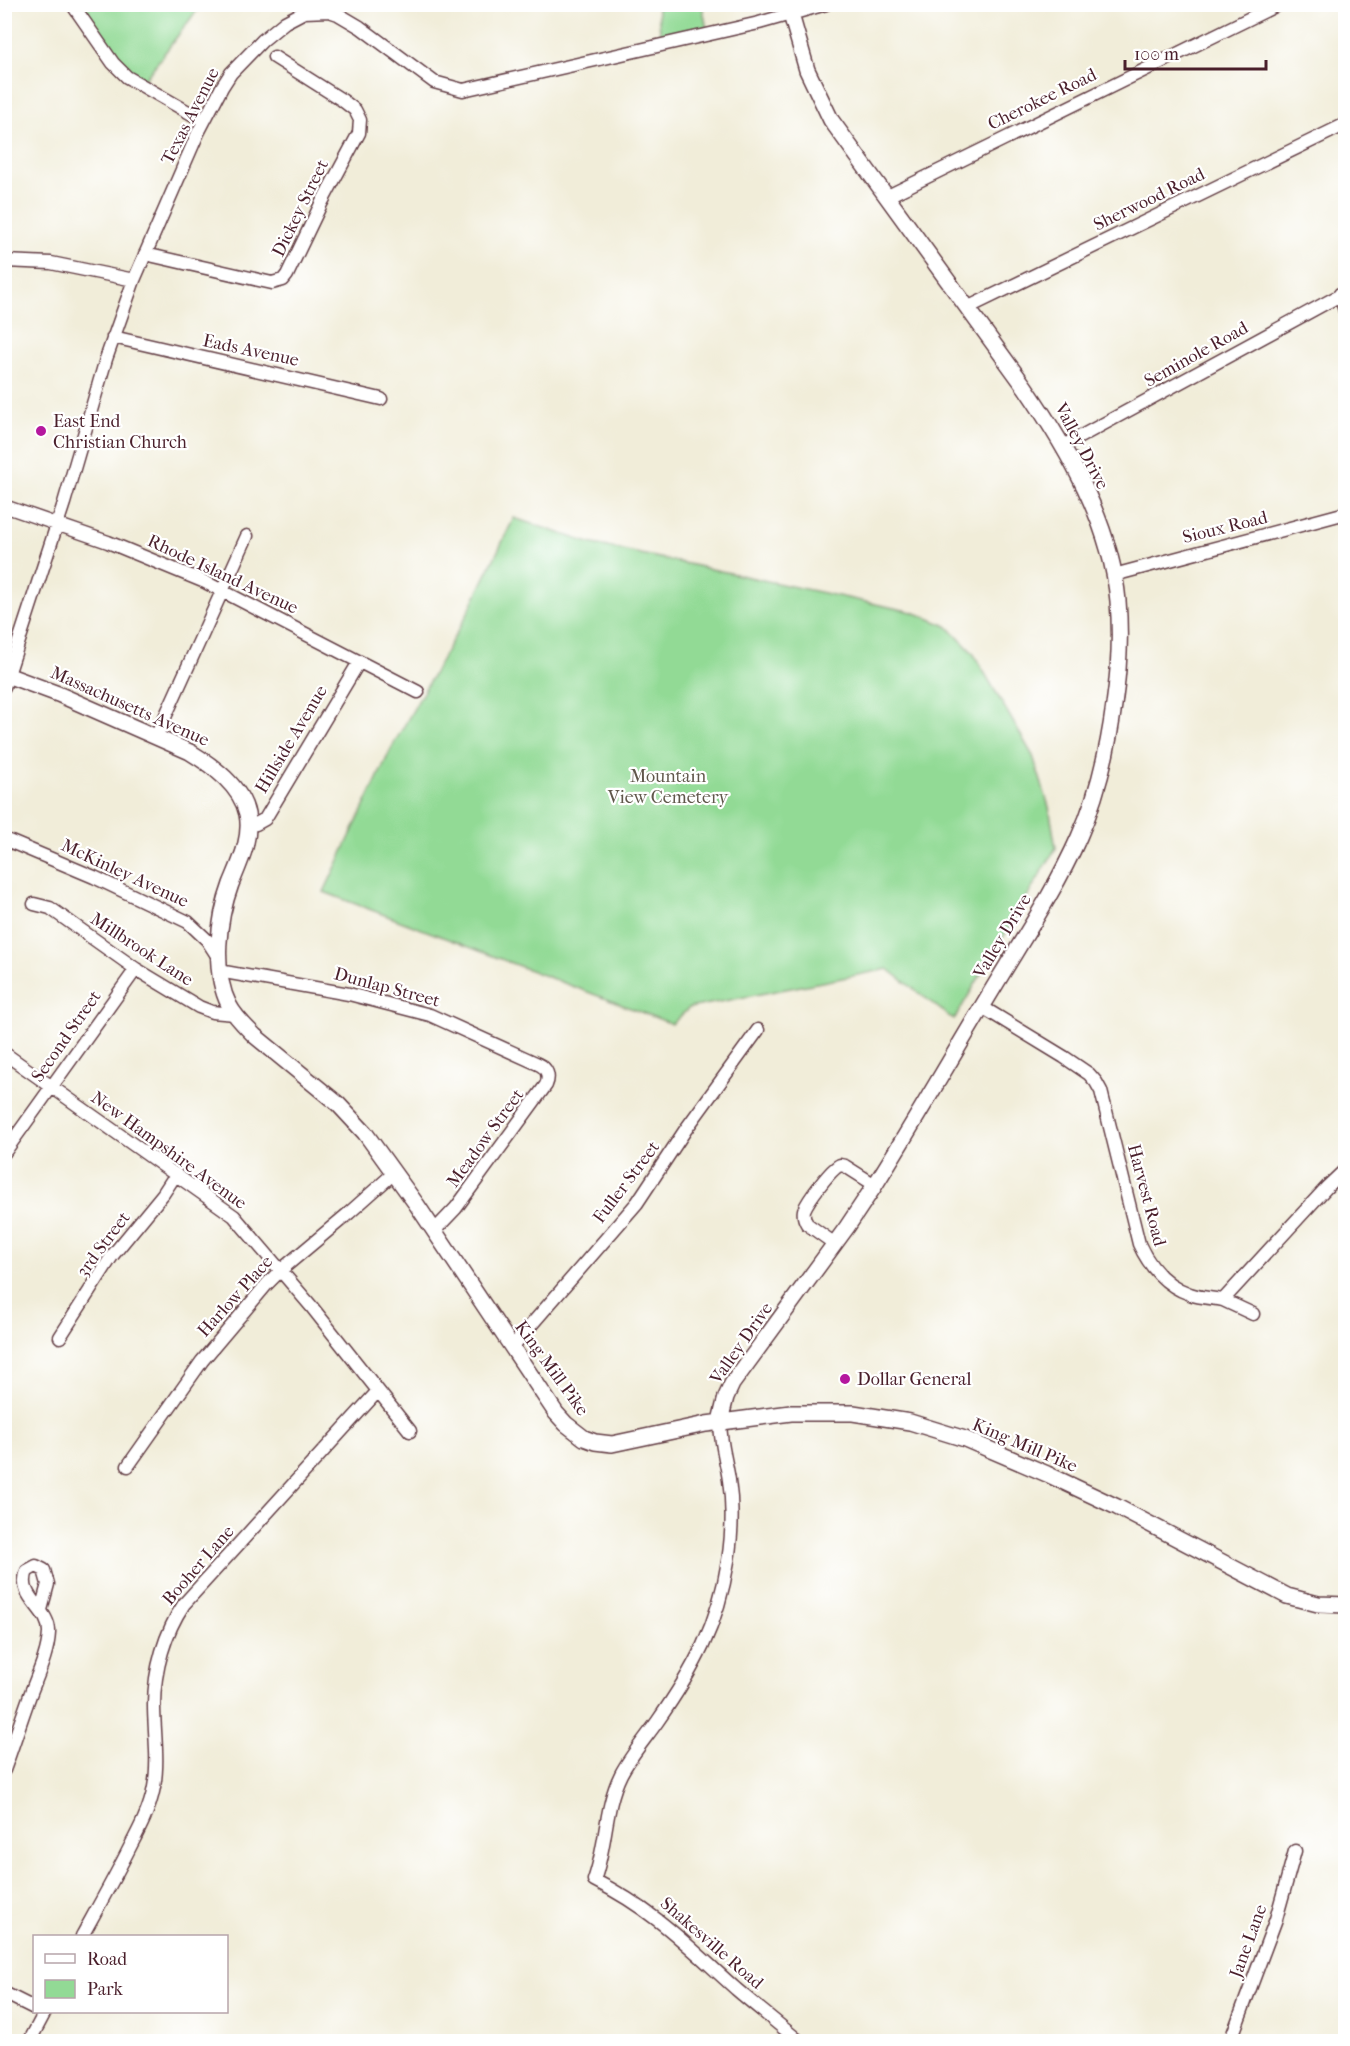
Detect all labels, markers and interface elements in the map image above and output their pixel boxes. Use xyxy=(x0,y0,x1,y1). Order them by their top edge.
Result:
scale bar xyxy=(1125,33,1266,71)
text: 100 m xyxy=(1134,44,1179,65)
street label: Texas Avenue xyxy=(157,64,224,168)
street label: Cherokee Road xyxy=(984,64,1100,135)
street label: Dickey Street xyxy=(268,156,333,260)
street label: Sherwood Road xyxy=(1090,163,1208,235)
street label: Seminole Road xyxy=(1141,317,1252,392)
street label: Eads Avenue xyxy=(201,330,301,371)
street label: Valley Drive xyxy=(1050,399,1113,493)
place label: East End Christian Church xyxy=(53,411,187,453)
marker: East End Christian Church xyxy=(34,424,48,438)
street label: Sioux Road xyxy=(1180,507,1270,548)
street label: Rhode Island Avenue xyxy=(144,530,302,619)
street label: Massachusetts Avenue xyxy=(47,662,212,751)
street label: Hillside Avenue xyxy=(251,681,332,797)
park label: Mountain View Cemetery xyxy=(607,766,730,808)
street label: McKinley Avenue xyxy=(58,835,192,912)
street label: Valley Drive xyxy=(969,890,1036,983)
street label: Millbrook Lane xyxy=(86,908,197,990)
street label: Dunlap Street xyxy=(332,963,443,1012)
street label: Second Street xyxy=(27,986,106,1086)
street label: Meadow Street xyxy=(443,1084,529,1192)
street label: New Hampshire Avenue xyxy=(87,1087,251,1214)
street label: Fuller Street xyxy=(589,1137,664,1228)
street label: Harvest Road xyxy=(1123,1142,1170,1249)
street label: 3rd Street xyxy=(72,1207,135,1281)
street label: Harlow Place xyxy=(193,1251,277,1341)
street label: Valley Drive xyxy=(705,1298,777,1389)
street label: King Mill Pike xyxy=(510,1317,593,1420)
place label: Dollar General xyxy=(857,1369,971,1390)
marker: Dollar General xyxy=(838,1372,852,1386)
street label: King Mill Pike xyxy=(969,1414,1081,1477)
street label: Booher Lane xyxy=(158,1521,239,1609)
street label: Shakesville Road xyxy=(656,1893,767,1994)
street label: Jane Lane xyxy=(1225,1902,1271,1983)
legend xyxy=(33,1935,228,2013)
text: Road xyxy=(87,1949,127,1970)
text: Park xyxy=(87,1979,124,2000)

